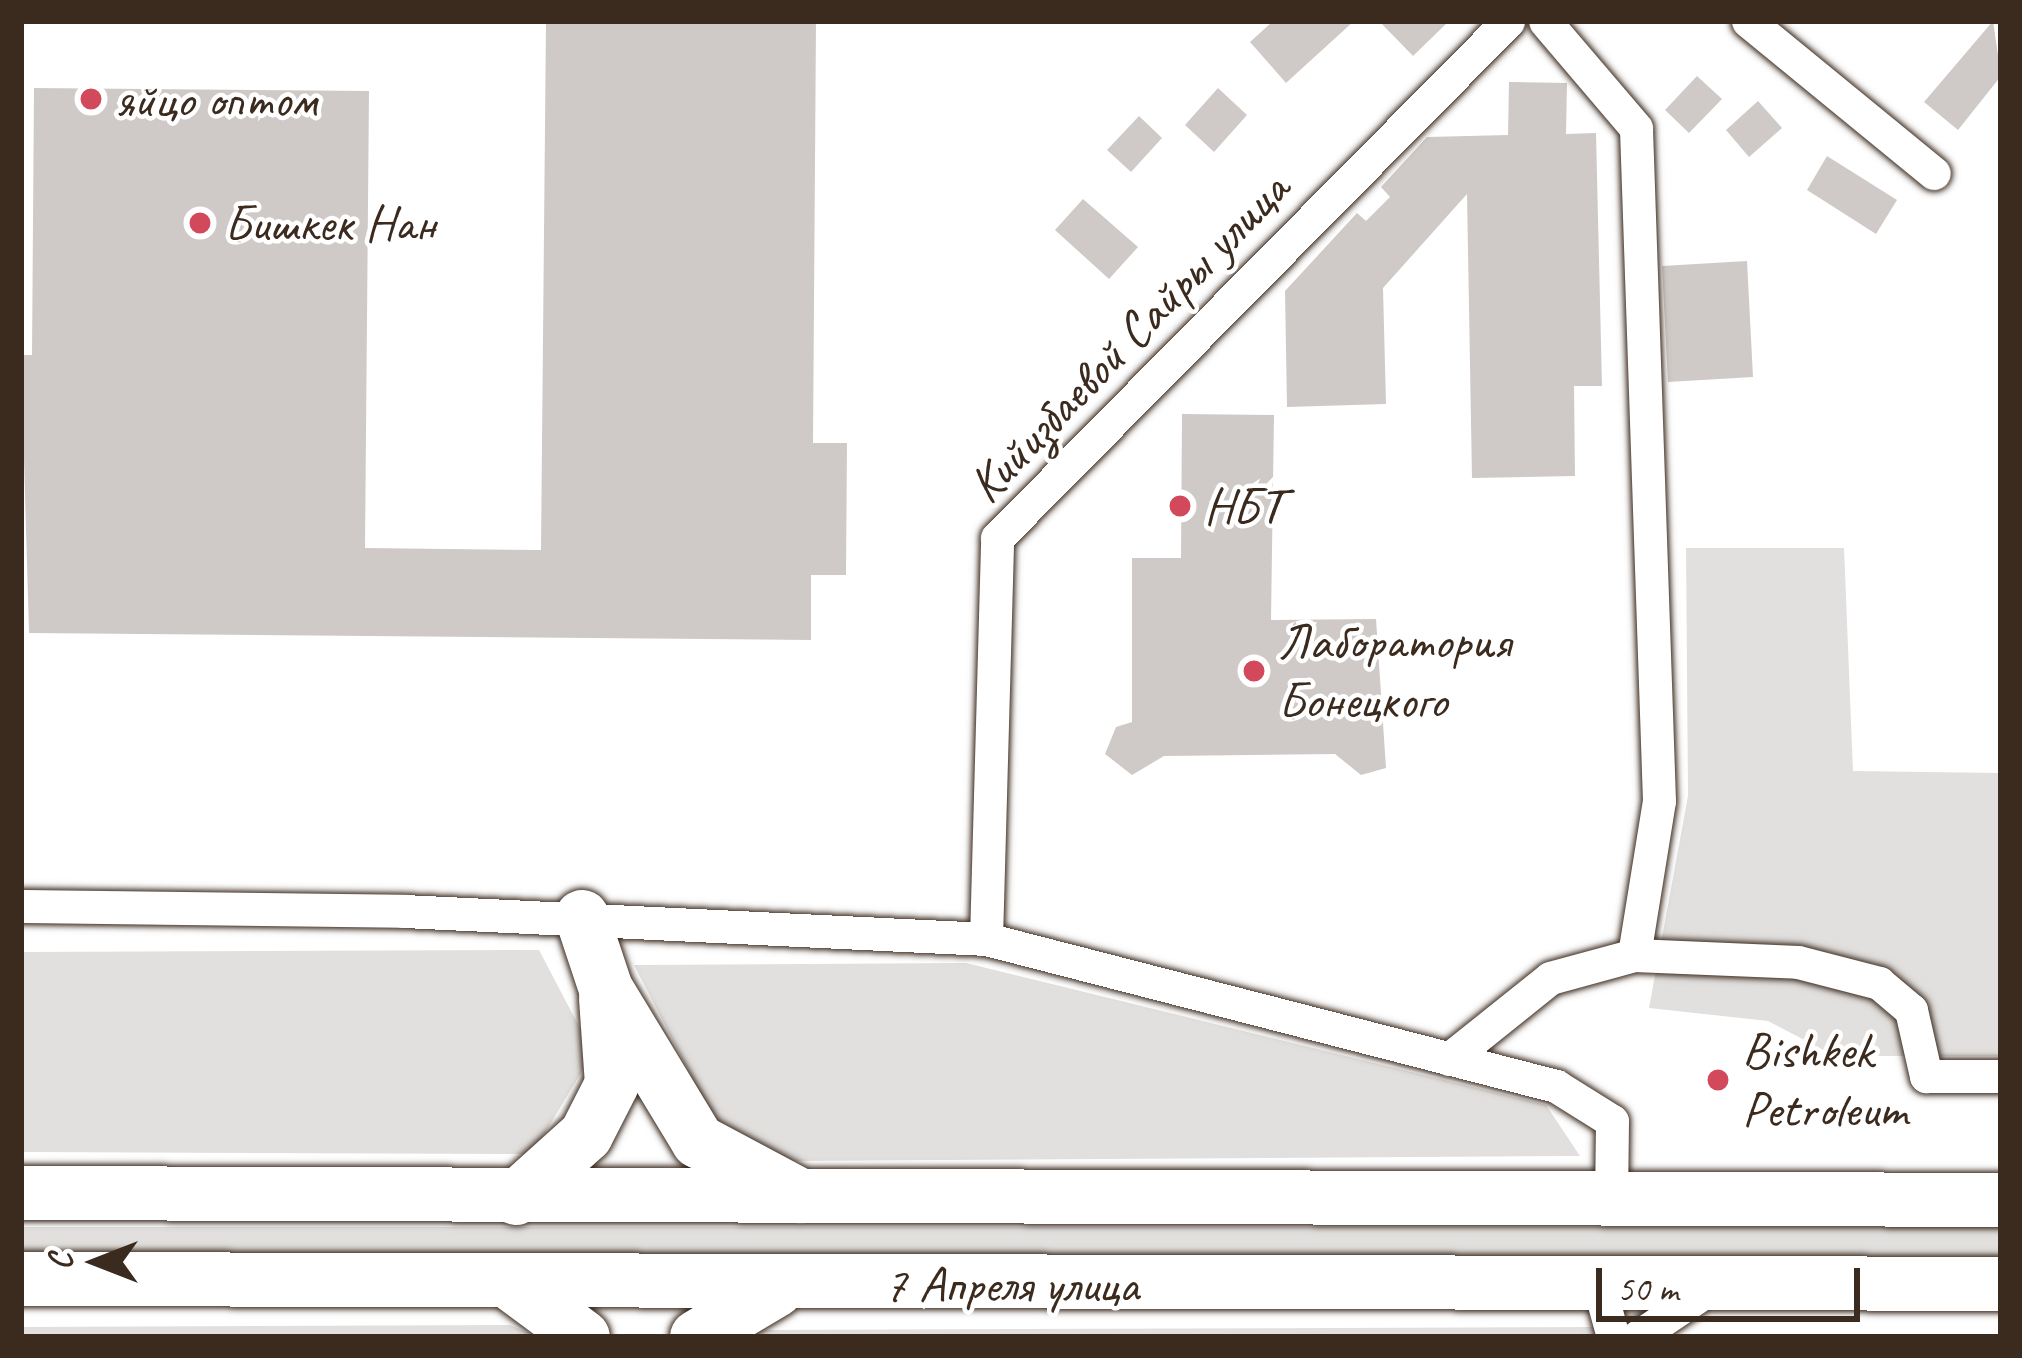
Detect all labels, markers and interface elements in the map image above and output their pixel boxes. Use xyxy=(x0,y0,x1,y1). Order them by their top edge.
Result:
place label: яйцо оптом xyxy=(115,68,318,130)
marker: яйцо оптом xyxy=(78,86,104,112)
street label: Кийизбаевой Сайры улица xyxy=(955,159,1301,515)
place label: Бишкек Нан xyxy=(224,192,437,254)
marker: Бишкек Нан xyxy=(187,210,213,236)
place label: НБТ xyxy=(1204,475,1283,537)
marker: НБТ xyxy=(1167,493,1193,519)
place label: Лаборатория Бонецкого xyxy=(1278,611,1511,731)
marker: Лаборатория Бонецкого xyxy=(1241,658,1267,684)
place label: Bishkek Petroleum xyxy=(1742,1020,1907,1140)
marker: Bishkek Petroleum xyxy=(1705,1067,1731,1093)
north arrow xyxy=(36,1202,156,1322)
scale bar xyxy=(1602,1244,1866,1318)
street label: 7 Апреля улица xyxy=(882,1253,1140,1315)
text: С xyxy=(39,1254,81,1270)
text: 50 m xyxy=(1617,1266,1678,1312)

